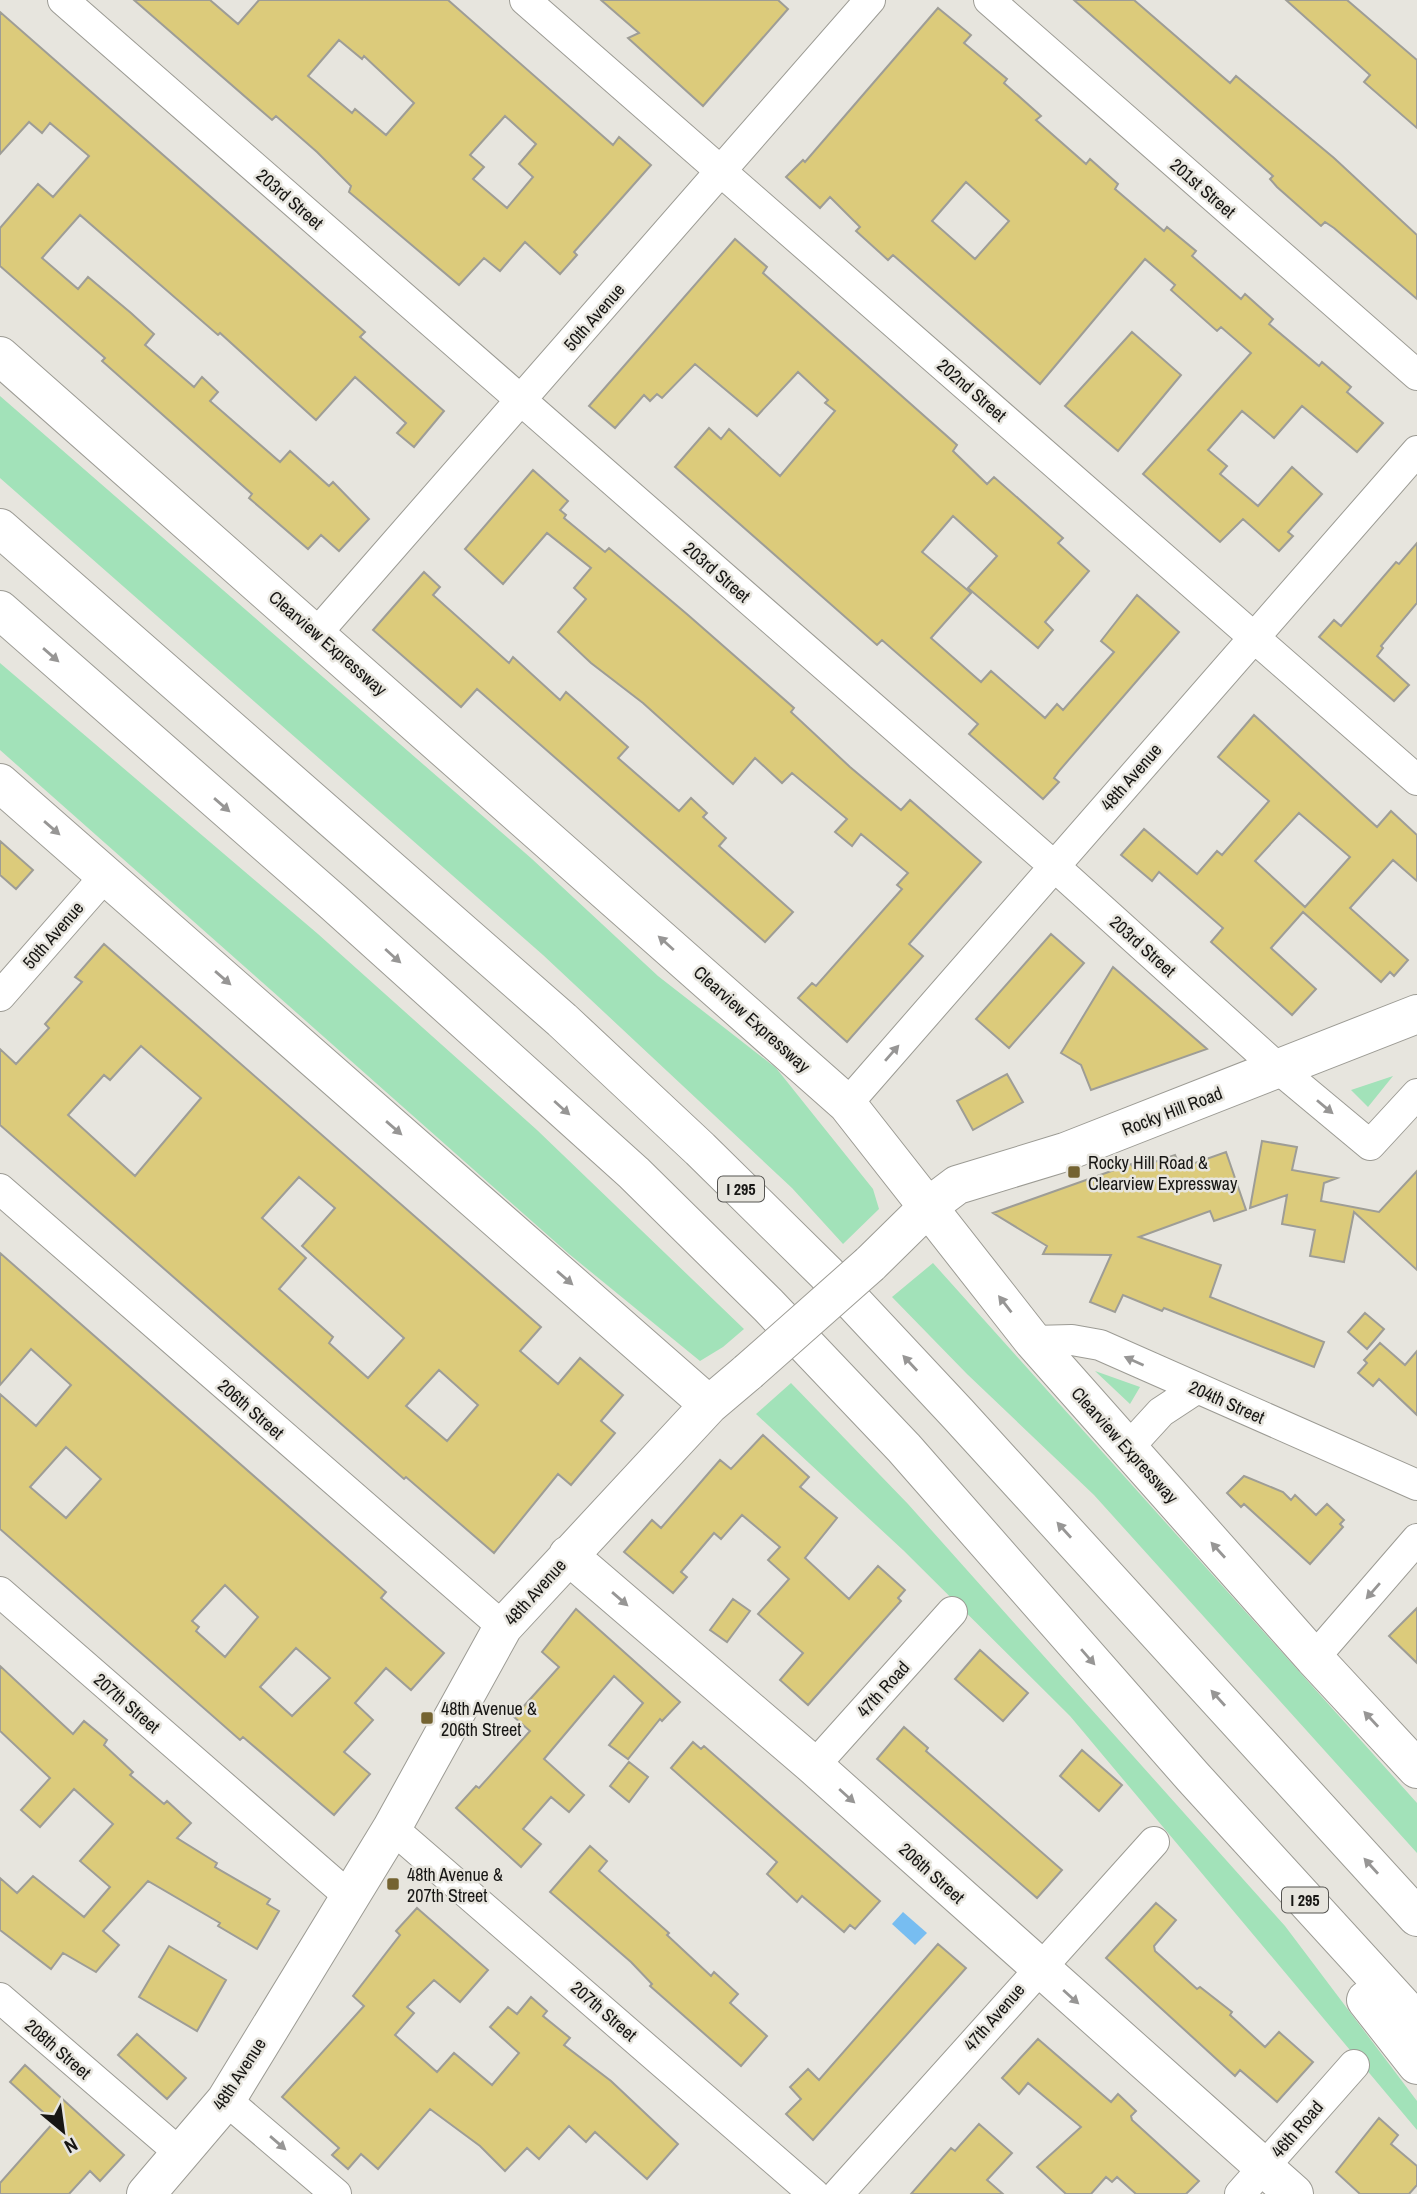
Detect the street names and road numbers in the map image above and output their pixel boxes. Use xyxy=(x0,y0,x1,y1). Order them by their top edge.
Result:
street label: 201st Street xyxy=(1165,152,1241,224)
street label: 203rd Street xyxy=(251,163,329,235)
street label: 50th Avenue xyxy=(558,278,630,356)
street label: 202nd Street xyxy=(932,353,1012,427)
street label: 203rd Street xyxy=(678,536,756,608)
street label: Clearview Expressway xyxy=(263,585,393,702)
street label: 48th Avenue xyxy=(1095,738,1167,816)
street label: 50th Avenue xyxy=(17,896,89,974)
street label: 203rd Street xyxy=(1104,910,1182,982)
street label: Clearview Expressway xyxy=(688,960,816,1079)
street label: Rocky Hill Road xyxy=(1118,1080,1226,1142)
road number: I 295 xyxy=(718,1176,764,1202)
street label: 206th Street xyxy=(212,1373,290,1445)
street label: 204th Street xyxy=(1185,1374,1269,1430)
street label: Clearview Expressway xyxy=(1066,1381,1185,1509)
street label: 48th Avenue xyxy=(498,1553,572,1631)
street label: 47th Road xyxy=(851,1655,915,1723)
street label: 207th Street xyxy=(88,1667,166,1739)
street label: 206th Street xyxy=(894,1837,970,1909)
road number: I 295 xyxy=(1282,1888,1328,1912)
street label: 207th Street xyxy=(565,1975,643,2047)
street label: 47th Avenue xyxy=(958,1978,1030,2056)
street label: 208th Street xyxy=(19,2013,97,2085)
street label: 48th Avenue xyxy=(206,2033,272,2115)
street label: 46th Road xyxy=(1265,2095,1329,2163)

